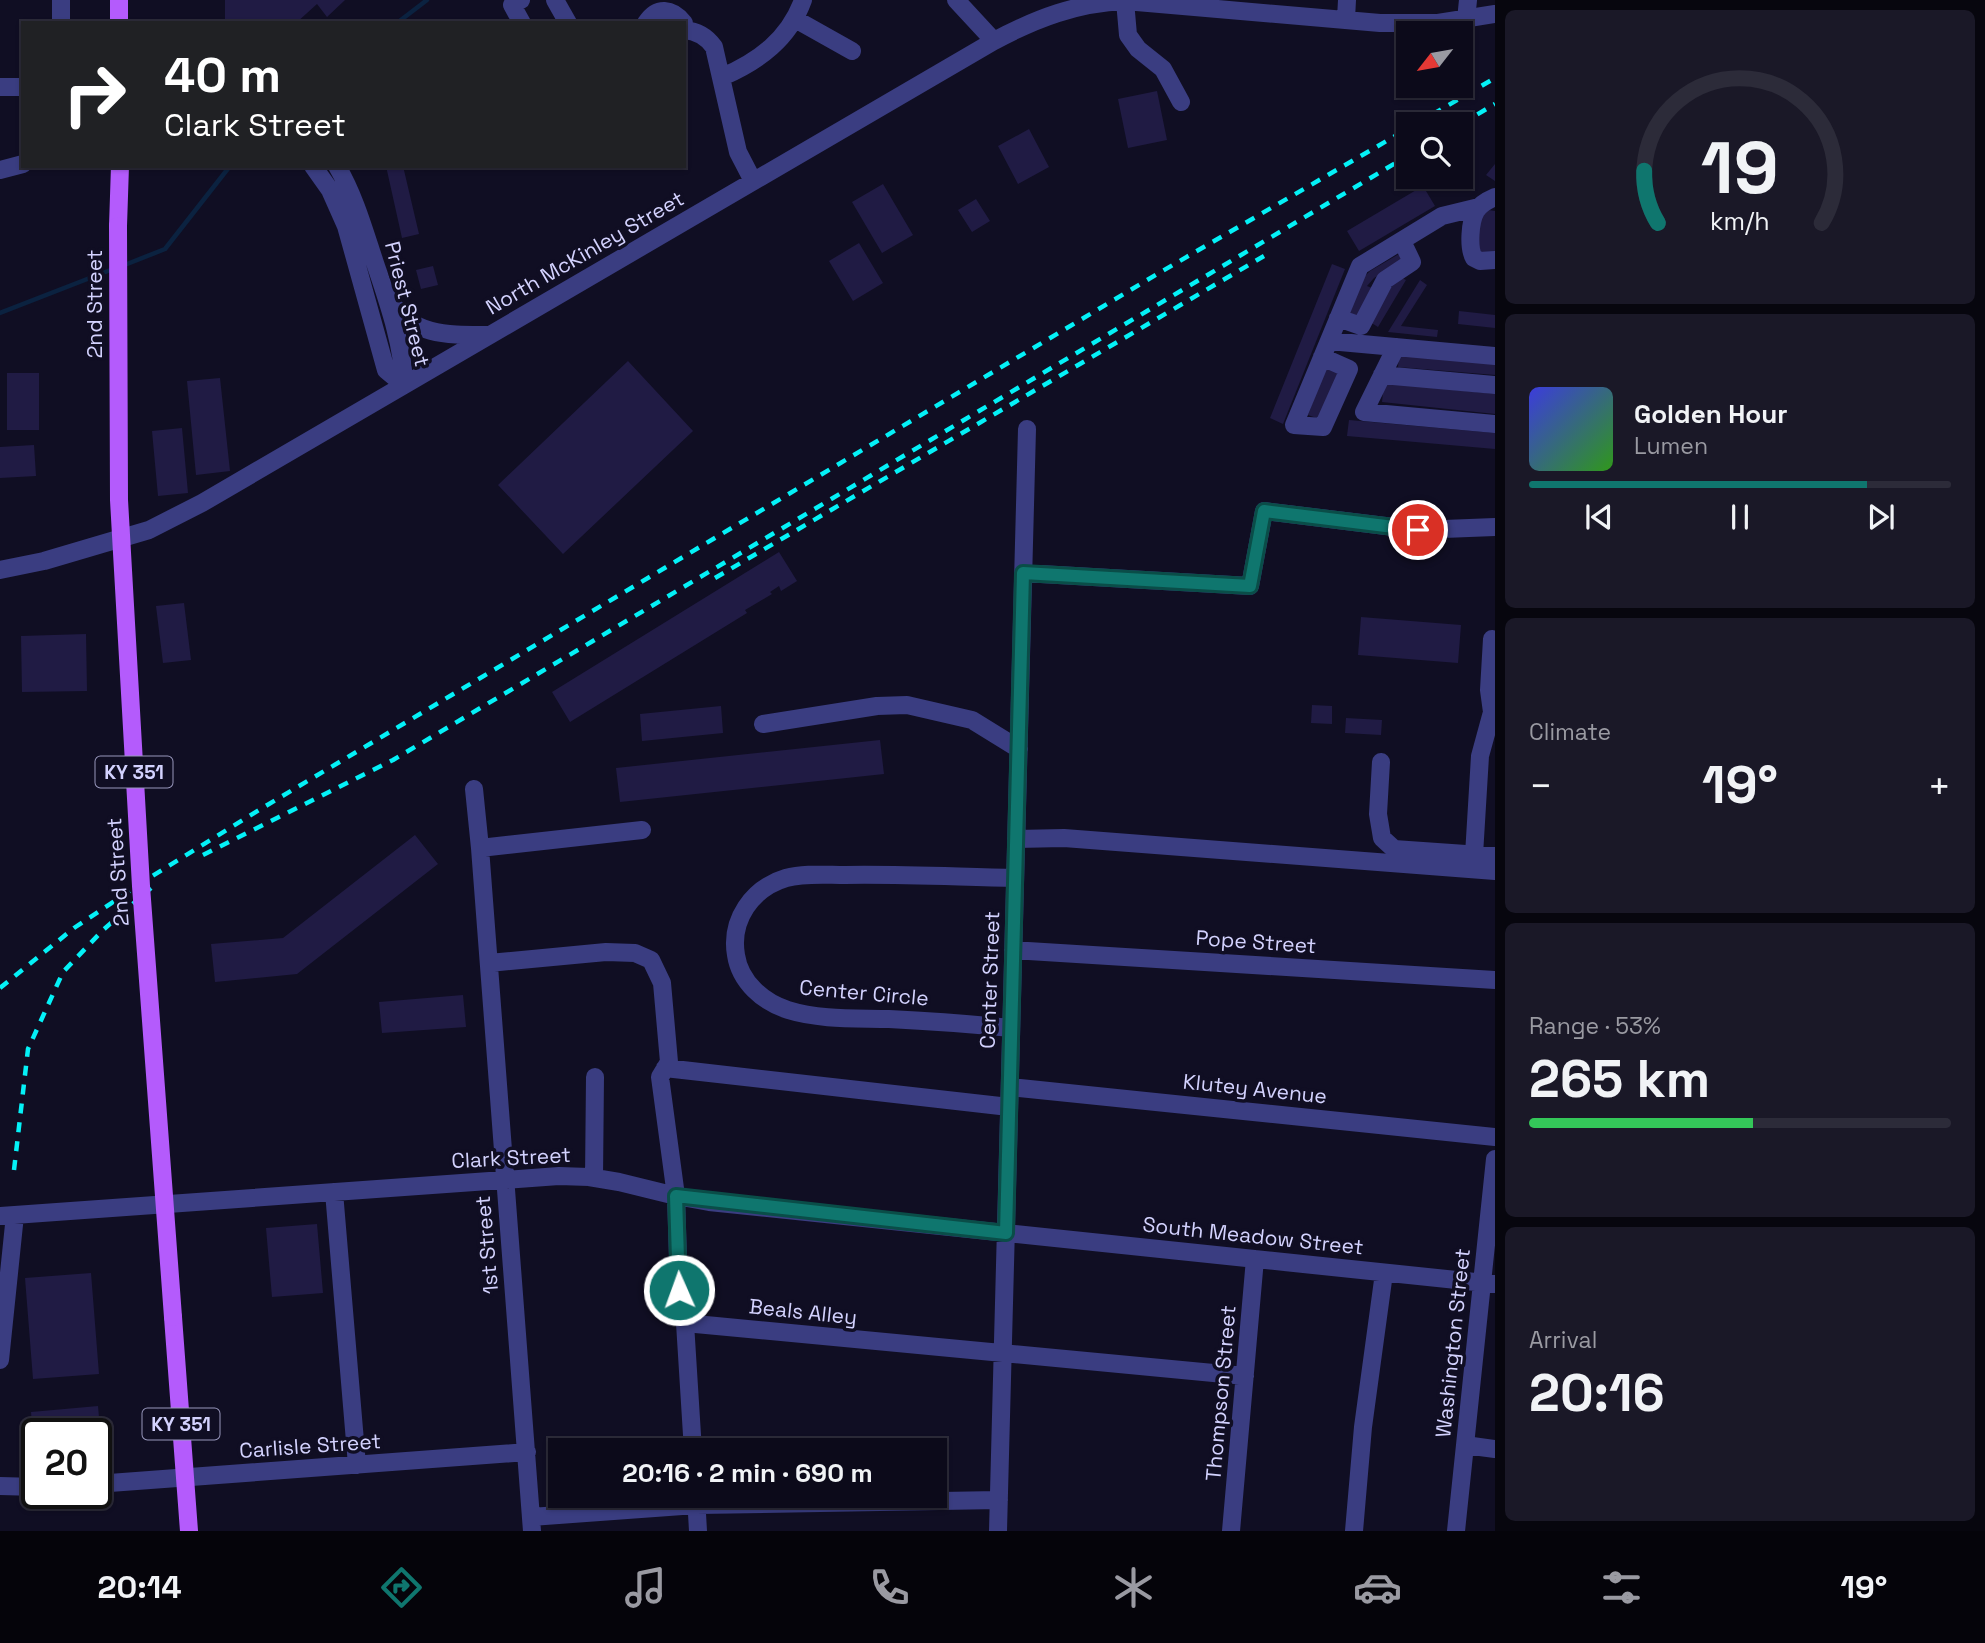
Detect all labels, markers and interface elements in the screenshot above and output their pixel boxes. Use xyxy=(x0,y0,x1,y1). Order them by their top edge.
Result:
north arrow xyxy=(1396,21,1474,98)
map controls xyxy=(1396,21,1473,189)
text: 40 m xyxy=(164,44,281,106)
icon: right xyxy=(49,49,140,140)
text: Clark Street xyxy=(164,105,346,145)
button: search xyxy=(1396,112,1473,189)
text: 19 xyxy=(1701,121,1779,214)
street label: North McKinley Street xyxy=(481,185,689,320)
text: km/h xyxy=(1710,205,1770,237)
street label: Priest Street xyxy=(379,238,436,369)
street label: 2nd Street xyxy=(81,250,108,358)
text: Golden Hour xyxy=(1634,397,1788,431)
text: Lumen xyxy=(1634,431,1708,461)
icon: previous xyxy=(1580,498,1618,536)
icon: pause xyxy=(1721,498,1759,536)
icon: next xyxy=(1862,498,1900,536)
pin xyxy=(1388,500,1448,560)
icon: arrive xyxy=(1399,511,1437,549)
text: Climate xyxy=(1529,717,1611,747)
text: 19° xyxy=(1702,752,1778,818)
road number: KY 351 xyxy=(96,757,172,788)
text: − xyxy=(1529,762,1553,810)
text: + xyxy=(1927,762,1951,810)
street label: 2nd Street xyxy=(100,817,135,927)
street label: Center Street xyxy=(974,911,1005,1049)
street label: Pope Street xyxy=(1195,924,1317,959)
street label: Center Circle xyxy=(798,973,930,1012)
text: Range · 53% xyxy=(1529,1011,1661,1041)
text: 265 km xyxy=(1529,1046,1710,1112)
street label: Klutey Avenue xyxy=(1182,1068,1328,1109)
street label: Clark Street xyxy=(451,1141,571,1174)
street label: 1st Street xyxy=(469,1195,504,1295)
street label: South Meadow Street xyxy=(1141,1210,1365,1261)
street label: Washington Street xyxy=(1429,1247,1476,1439)
position arrow xyxy=(642,1253,716,1327)
street label: Beals Alley xyxy=(748,1292,858,1331)
street label: Thompson Street xyxy=(1199,1304,1242,1482)
text: Arrival xyxy=(1529,1325,1597,1355)
text: 20:16 xyxy=(1529,1360,1665,1426)
road number: KY 351 xyxy=(142,1408,220,1440)
speed limit sign: 20 xyxy=(21,1418,112,1509)
street label: Carlisle Street xyxy=(238,1427,382,1464)
text: 20:16 · 2 min · 690 m xyxy=(622,1456,873,1490)
icon: directions xyxy=(377,1563,426,1612)
icon: music xyxy=(621,1563,670,1612)
icon: phone xyxy=(865,1563,914,1612)
icon: climate xyxy=(1109,1563,1158,1612)
icon: car xyxy=(1353,1563,1402,1612)
icon: filters xyxy=(1597,1563,1646,1612)
text: 20:14 xyxy=(98,1567,182,1607)
text: 19° xyxy=(1841,1567,1887,1607)

